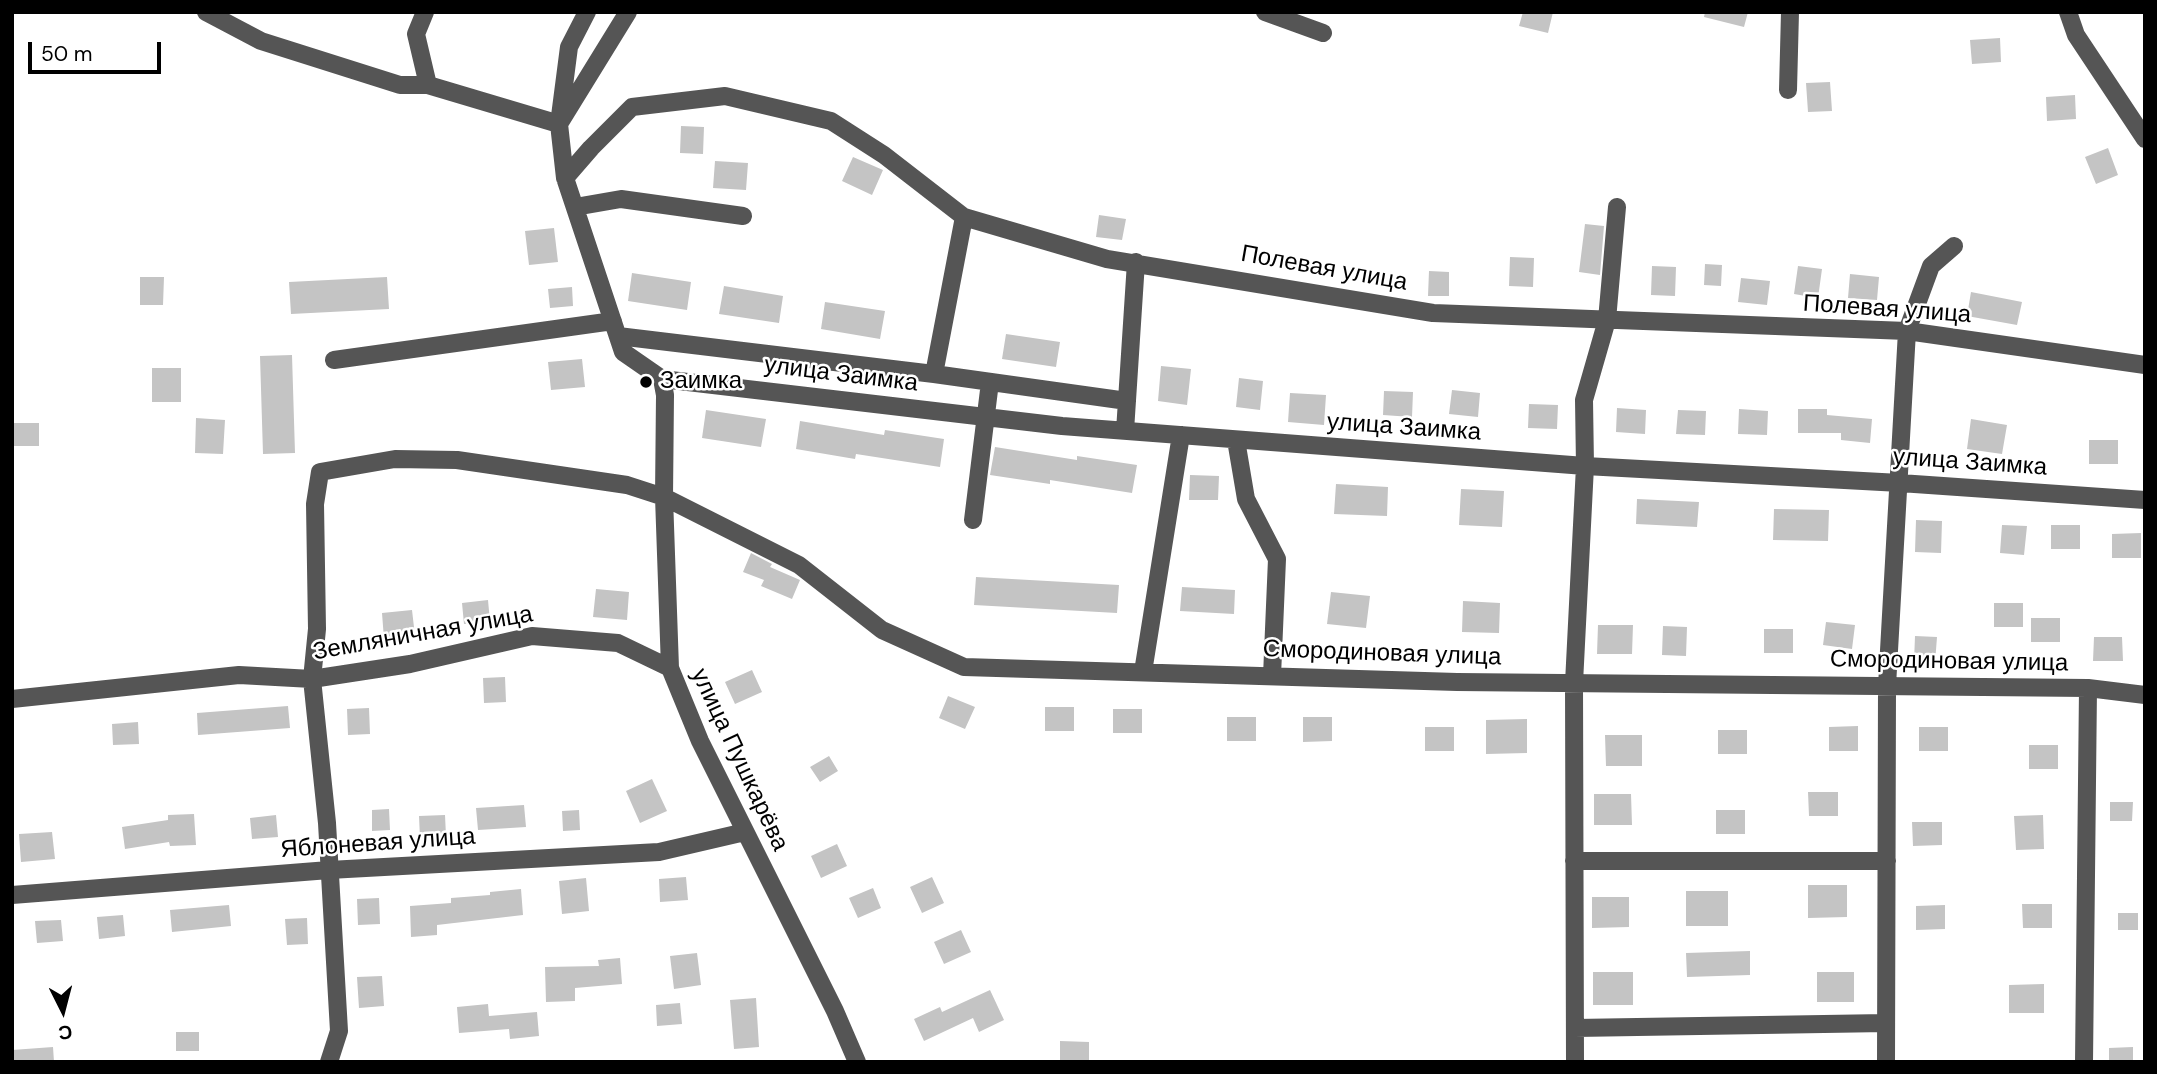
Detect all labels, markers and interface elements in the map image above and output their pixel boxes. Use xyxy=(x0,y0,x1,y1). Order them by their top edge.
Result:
scale bar xyxy=(32,28,164,72)
text: 50 m xyxy=(41,40,92,68)
street label: Полевая улица xyxy=(1238,240,1410,298)
street label: Полевая улица xyxy=(1802,290,1972,330)
street label: улица Заимка xyxy=(763,351,919,399)
place label: Заимка xyxy=(660,368,742,396)
marker: Заимка xyxy=(638,374,654,390)
street label: улица Заимка xyxy=(1326,408,1482,448)
street label: улица Заимка xyxy=(1892,443,2048,483)
street label: Земляничная улица xyxy=(311,601,535,667)
street label: Смородиновая улица xyxy=(1262,635,1502,673)
street label: Смородиновая улица xyxy=(1829,646,2069,678)
street label: улица Пушкарёва xyxy=(684,664,794,856)
street label: Яблоневая улица xyxy=(280,823,476,865)
north arrow xyxy=(28,976,98,1046)
text: С xyxy=(57,1019,73,1046)

